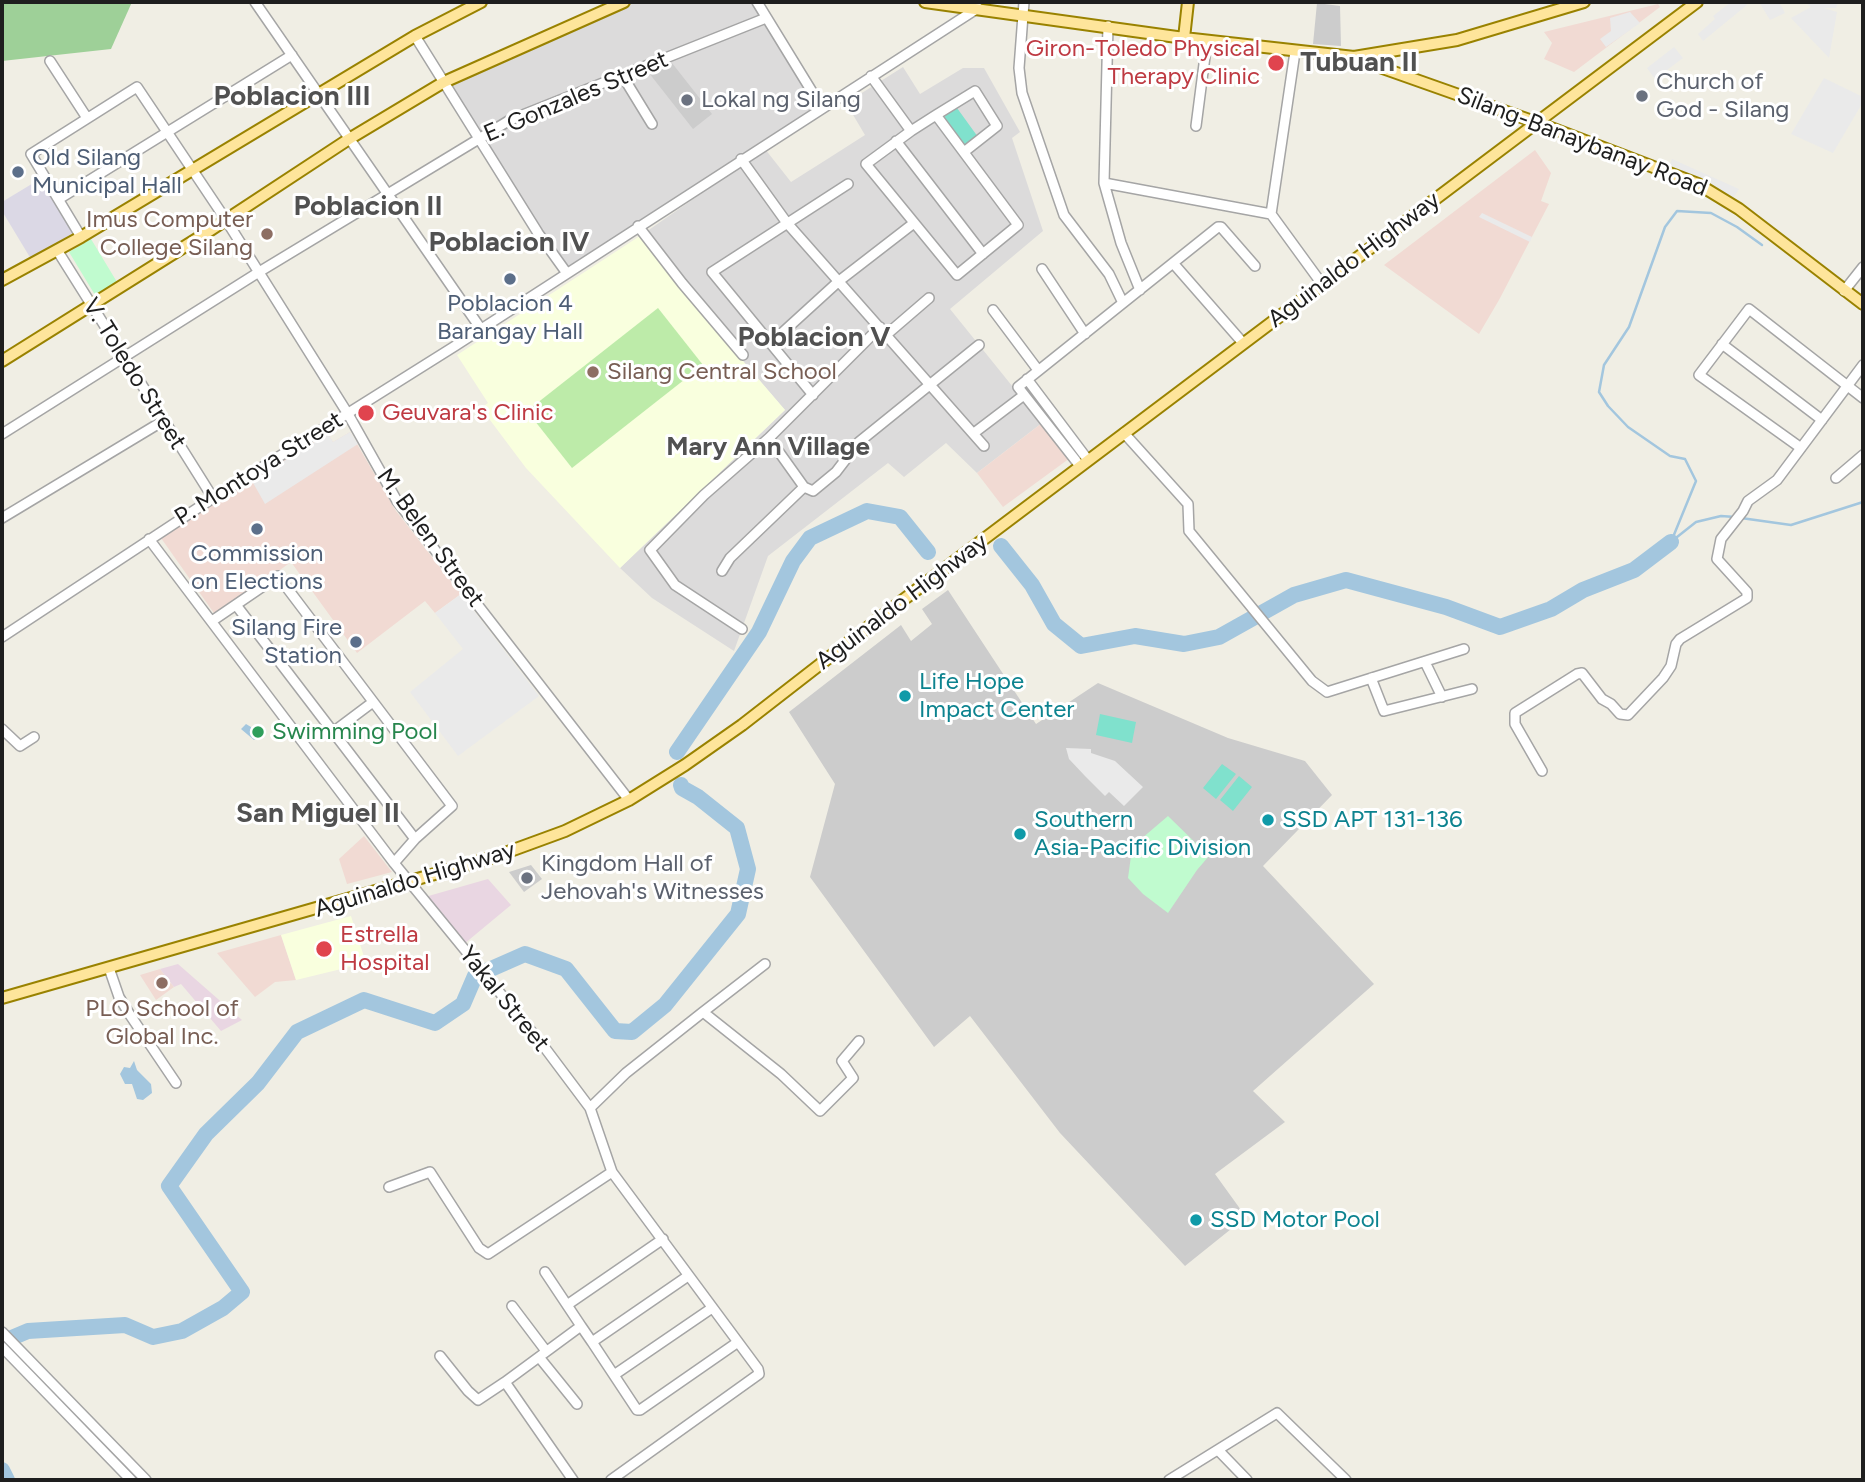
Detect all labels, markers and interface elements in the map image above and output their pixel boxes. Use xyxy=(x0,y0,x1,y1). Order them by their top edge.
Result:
place label: Giron-Toledo Physical Therapy Clinic xyxy=(1026,35,1260,91)
street label: E. Gonzales Street xyxy=(480,45,672,149)
district label: Tubuan II xyxy=(1300,46,1418,80)
marker: Giron-Toledo Physical Therapy Clinic xyxy=(1266,53,1286,73)
place label: Church of God - Silang xyxy=(1656,68,1789,124)
district label: Poblacion III xyxy=(213,80,371,114)
street label: Silang-Banaybanay Road xyxy=(1453,81,1711,203)
place label: Lokal ng Silang xyxy=(701,86,861,114)
marker: Church of God - Silang xyxy=(1634,88,1650,104)
marker: Lokal ng Silang xyxy=(679,92,695,108)
place label: Old Silang Municipal Hall xyxy=(32,144,182,200)
marker: Old Silang Municipal Hall xyxy=(10,164,26,180)
street label: Aguinaldo Highway xyxy=(1262,186,1446,334)
district label: Poblacion II xyxy=(293,190,443,224)
place label: Imus Computer College Silang xyxy=(86,206,253,262)
marker: Imus Computer College Silang xyxy=(259,226,275,242)
district label: Poblacion IV xyxy=(428,226,590,260)
marker: Poblacion 4 Barangay Hall xyxy=(502,271,518,287)
place label: Poblacion 4 Barangay Hall xyxy=(437,290,583,346)
street label: V. Toledo Street xyxy=(76,293,192,455)
district label: Poblacion V xyxy=(737,321,891,355)
place label: Silang Central School xyxy=(607,358,837,386)
marker: Silang Central School xyxy=(585,364,601,380)
place label: Geuvara's Clinic xyxy=(382,399,554,427)
marker: Geuvara's Clinic xyxy=(356,403,376,423)
street label: P. Montoya Street xyxy=(170,406,348,532)
district label: Mary Ann Village xyxy=(666,431,870,463)
street label: M. Belen Street xyxy=(370,463,490,613)
marker: Commission on Elections xyxy=(249,521,265,537)
street label: Aguinaldo Highway xyxy=(810,528,994,676)
place label: Commission on Elections xyxy=(191,540,323,596)
place label: Silang Fire Station xyxy=(231,614,342,670)
marker: Silang Fire Station xyxy=(348,634,364,650)
place label: Life Hope Impact Center xyxy=(919,668,1074,724)
marker: Life Hope Impact Center xyxy=(897,688,913,704)
place label: Swimming Pool xyxy=(272,718,438,746)
marker: Swimming Pool xyxy=(250,724,266,740)
district label: San Miguel II xyxy=(236,797,400,831)
place label: Southern Asia-Pacific Division xyxy=(1034,806,1251,862)
place label: SSD APT 131-136 xyxy=(1282,806,1463,834)
marker: SSD APT 131-136 xyxy=(1260,812,1276,828)
marker: Southern Asia-Pacific Division xyxy=(1012,826,1028,842)
street label: Aguinaldo Highway xyxy=(311,836,519,924)
place label: Kingdom Hall of Jehovah's Witnesses xyxy=(541,850,764,906)
marker: Kingdom Hall of Jehovah's Witnesses xyxy=(519,870,535,886)
place label: Estrella Hospital xyxy=(340,921,429,977)
marker: Estrella Hospital xyxy=(314,939,334,959)
street label: Yakal Street xyxy=(453,940,555,1058)
marker: PLO School of Global Inc. xyxy=(154,975,170,991)
place label: PLO School of Global Inc. xyxy=(85,995,239,1051)
place label: SSD Motor Pool xyxy=(1210,1206,1380,1234)
marker: SSD Motor Pool xyxy=(1188,1212,1204,1228)

